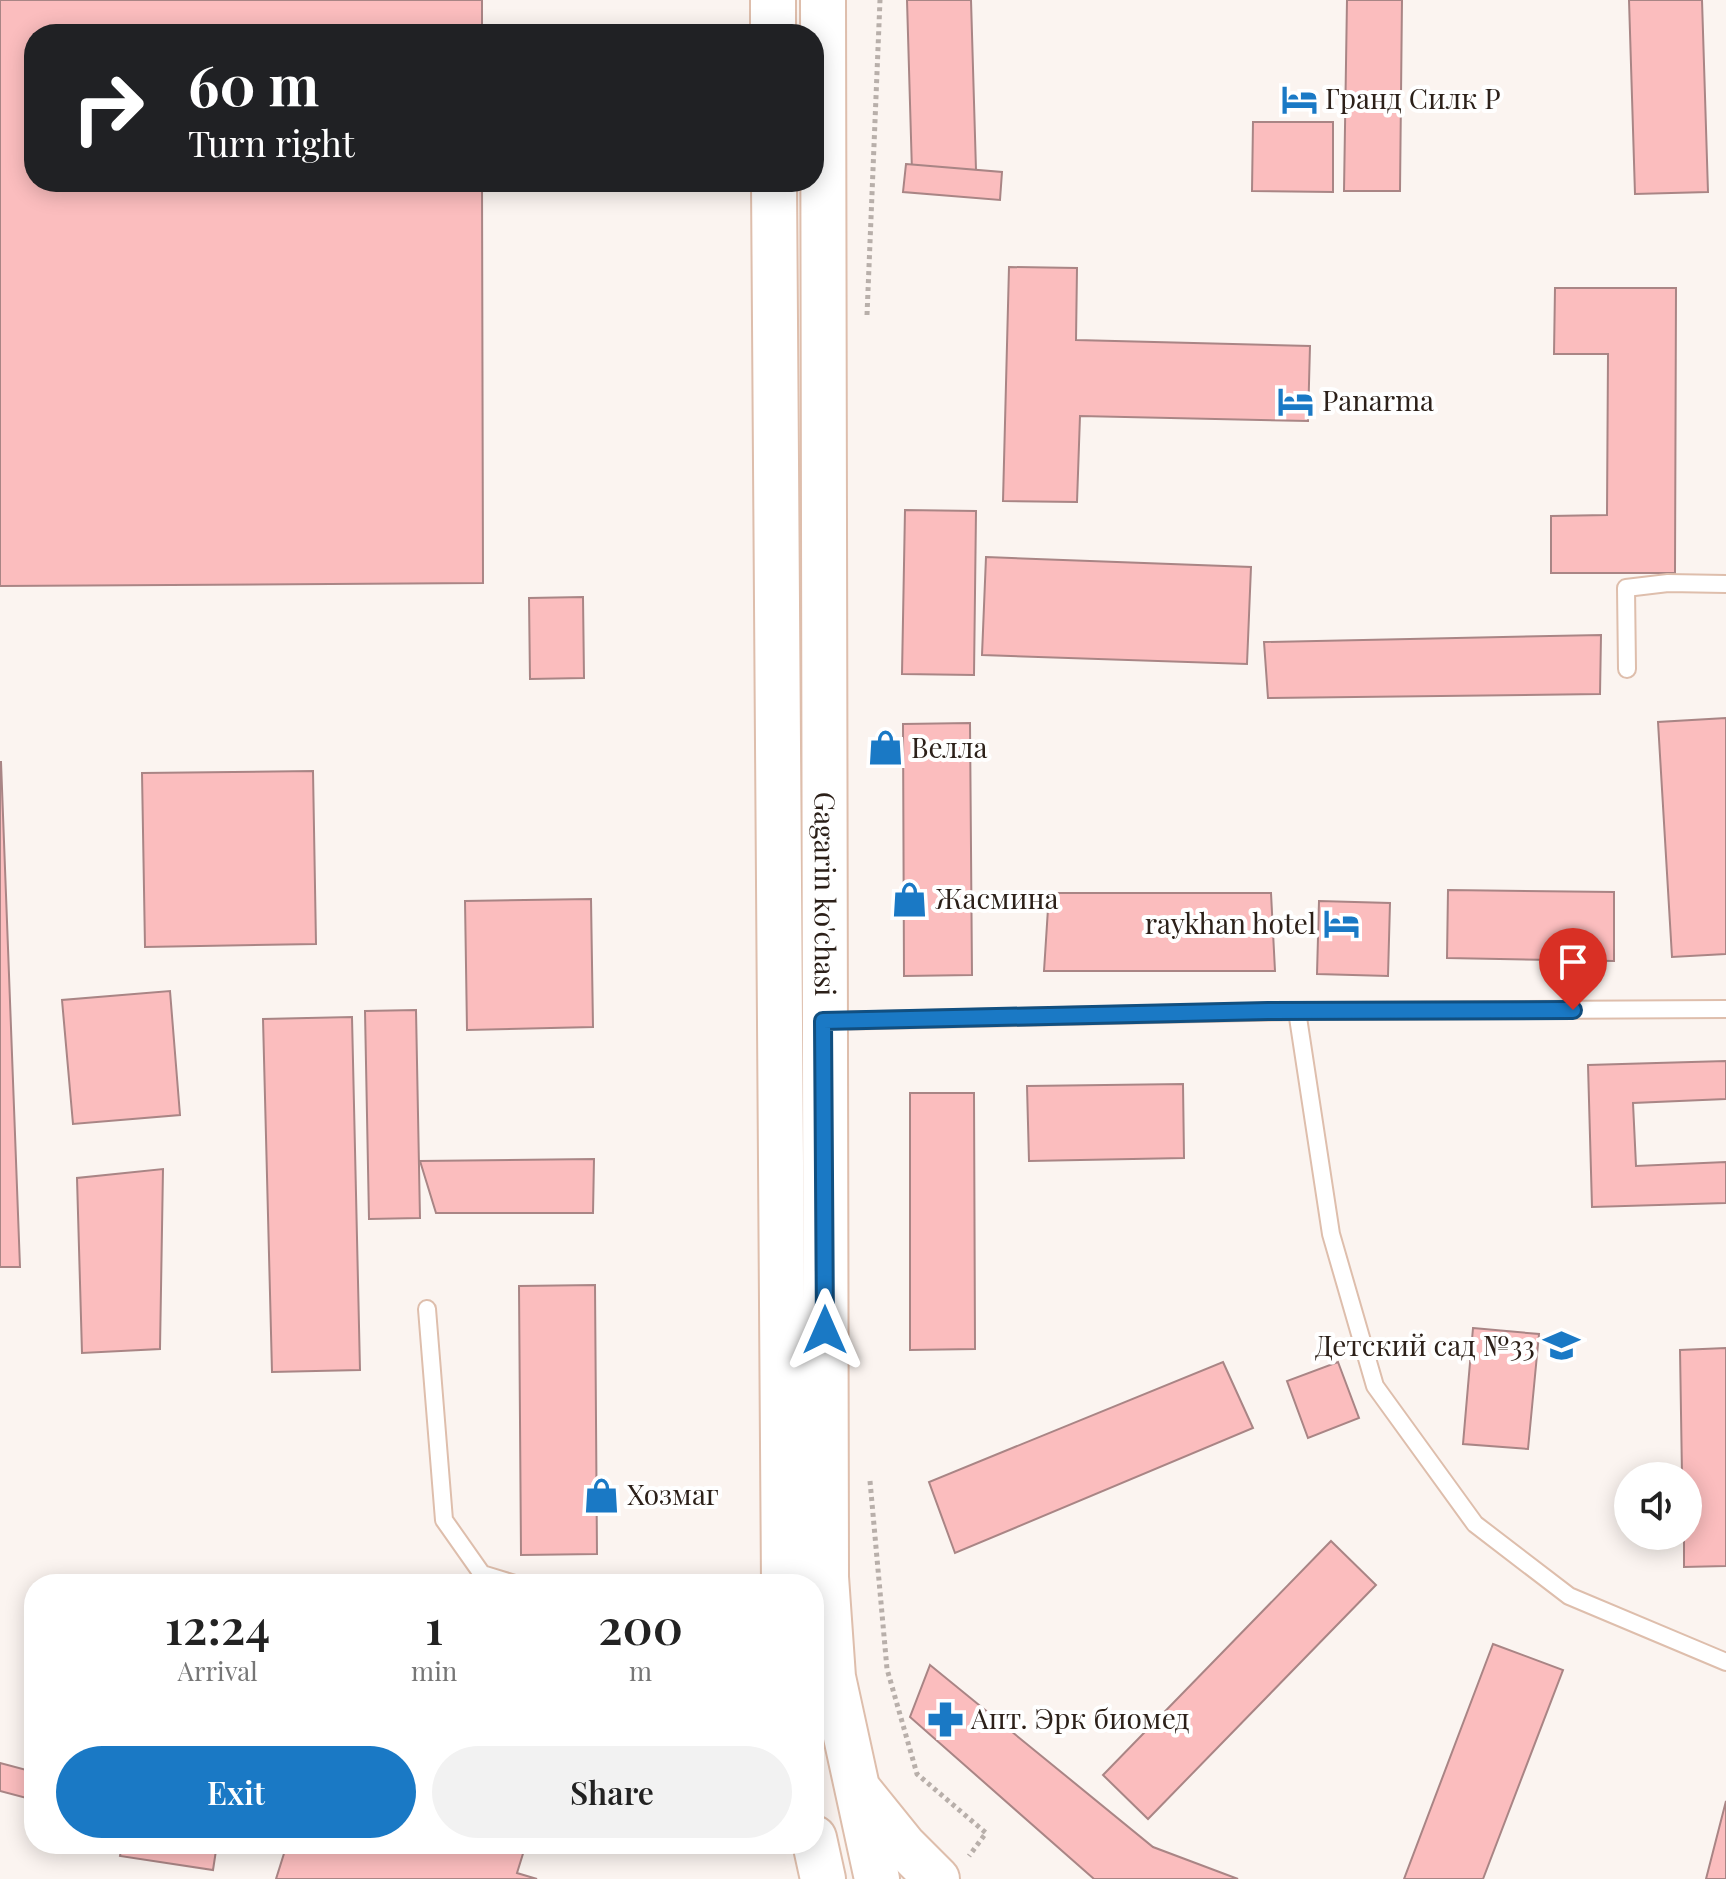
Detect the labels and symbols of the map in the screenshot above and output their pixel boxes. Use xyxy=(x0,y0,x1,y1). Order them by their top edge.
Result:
place label: Гранд Силк Р xyxy=(1325,79,1501,116)
hotel icon: Гранд Силк Р xyxy=(1280,80,1318,118)
place label: Panarma xyxy=(1322,381,1434,418)
hotel icon: Panarma xyxy=(1277,382,1315,420)
place label: Велла xyxy=(911,728,987,765)
shop icon: Велла xyxy=(866,729,904,767)
street label: Gagarin ko'chasi xyxy=(808,792,845,996)
place label: Жасмина xyxy=(935,879,1059,916)
shop icon: Жасмина xyxy=(890,880,928,918)
place label: raykhan hotel xyxy=(1145,904,1316,941)
hotel icon: raykhan hotel xyxy=(1323,905,1361,943)
pin xyxy=(1539,928,1607,1010)
position arrow xyxy=(783,1288,867,1372)
place label: Детский сад №33 xyxy=(1315,1326,1535,1363)
school or university icon: Детский сад №33 xyxy=(1542,1327,1580,1365)
place label: Хозмаг xyxy=(627,1475,719,1512)
shop icon: Хозмаг xyxy=(582,1476,620,1514)
place label: Апт. Эрк биомед xyxy=(970,1699,1190,1736)
pharmacy icon: Апт. Эрк биомед xyxy=(926,1700,964,1738)

